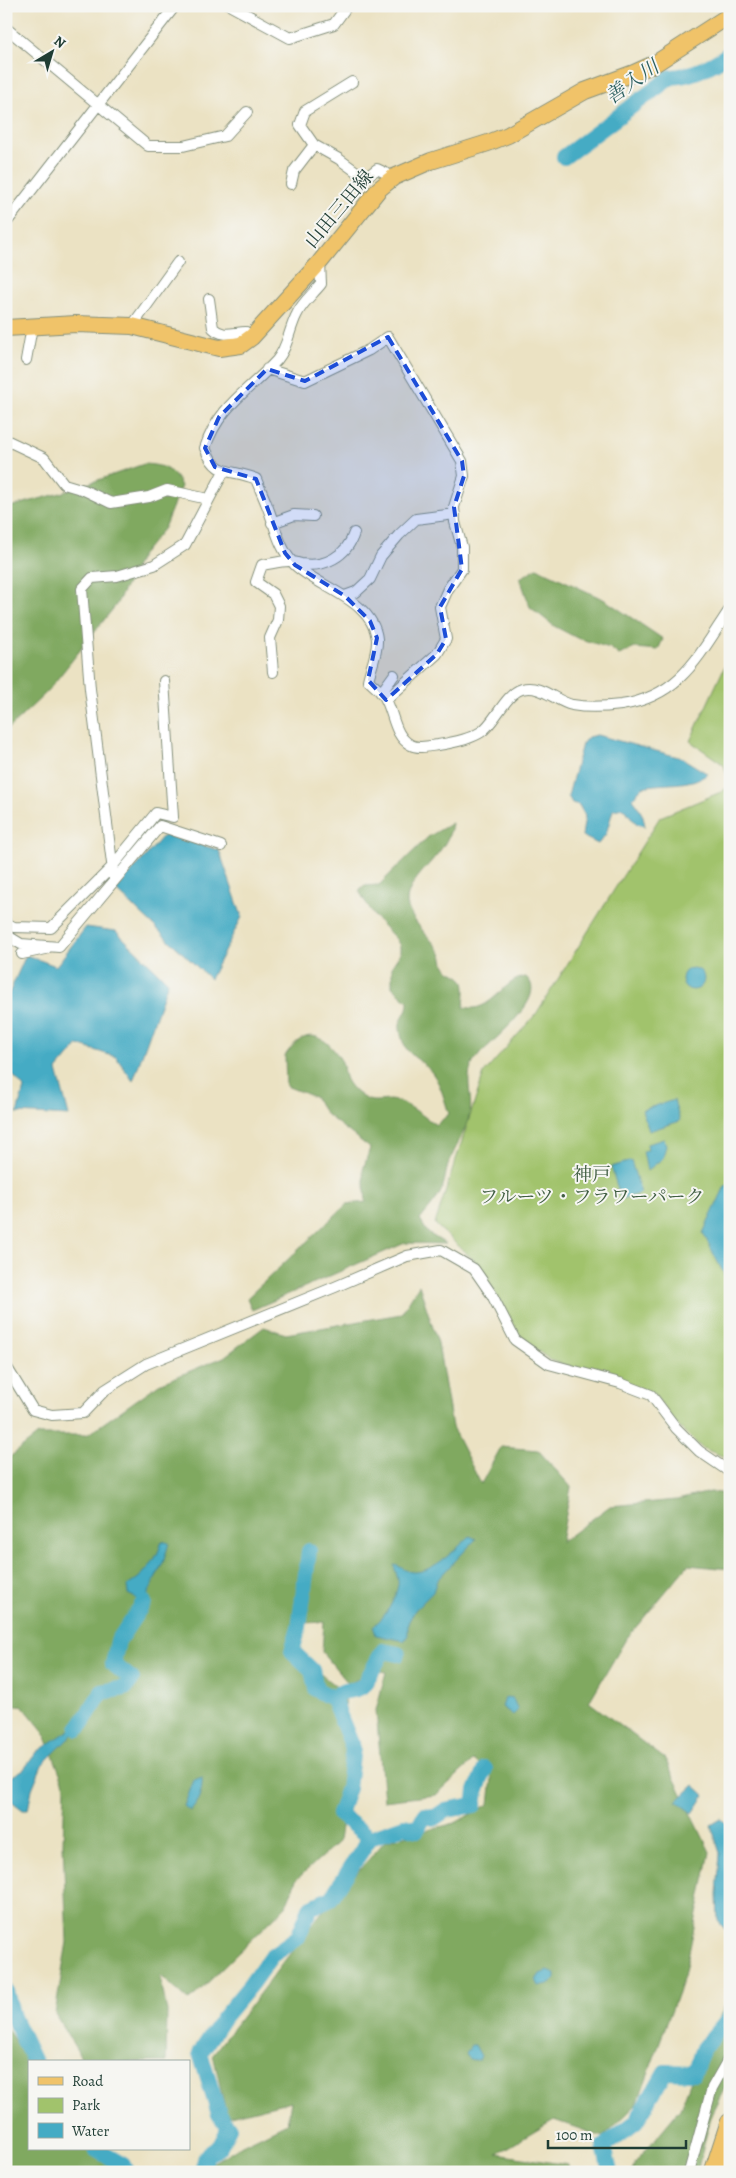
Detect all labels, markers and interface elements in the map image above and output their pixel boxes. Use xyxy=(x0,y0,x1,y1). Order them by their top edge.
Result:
north arrow xyxy=(28,28,78,78)
text: N xyxy=(50,32,70,53)
water label: 善入川 xyxy=(600,53,666,110)
street label: 山田三田線 xyxy=(299,164,379,254)
park label: 神戸 フルーツ・フラワーパーク xyxy=(479,1162,705,1210)
legend xyxy=(28,2060,190,2150)
text: Road xyxy=(72,2071,104,2091)
text: Park xyxy=(72,2095,101,2115)
scale bar xyxy=(548,2118,686,2150)
text: Water xyxy=(71,2121,109,2141)
text: 100 m xyxy=(556,2125,593,2145)

